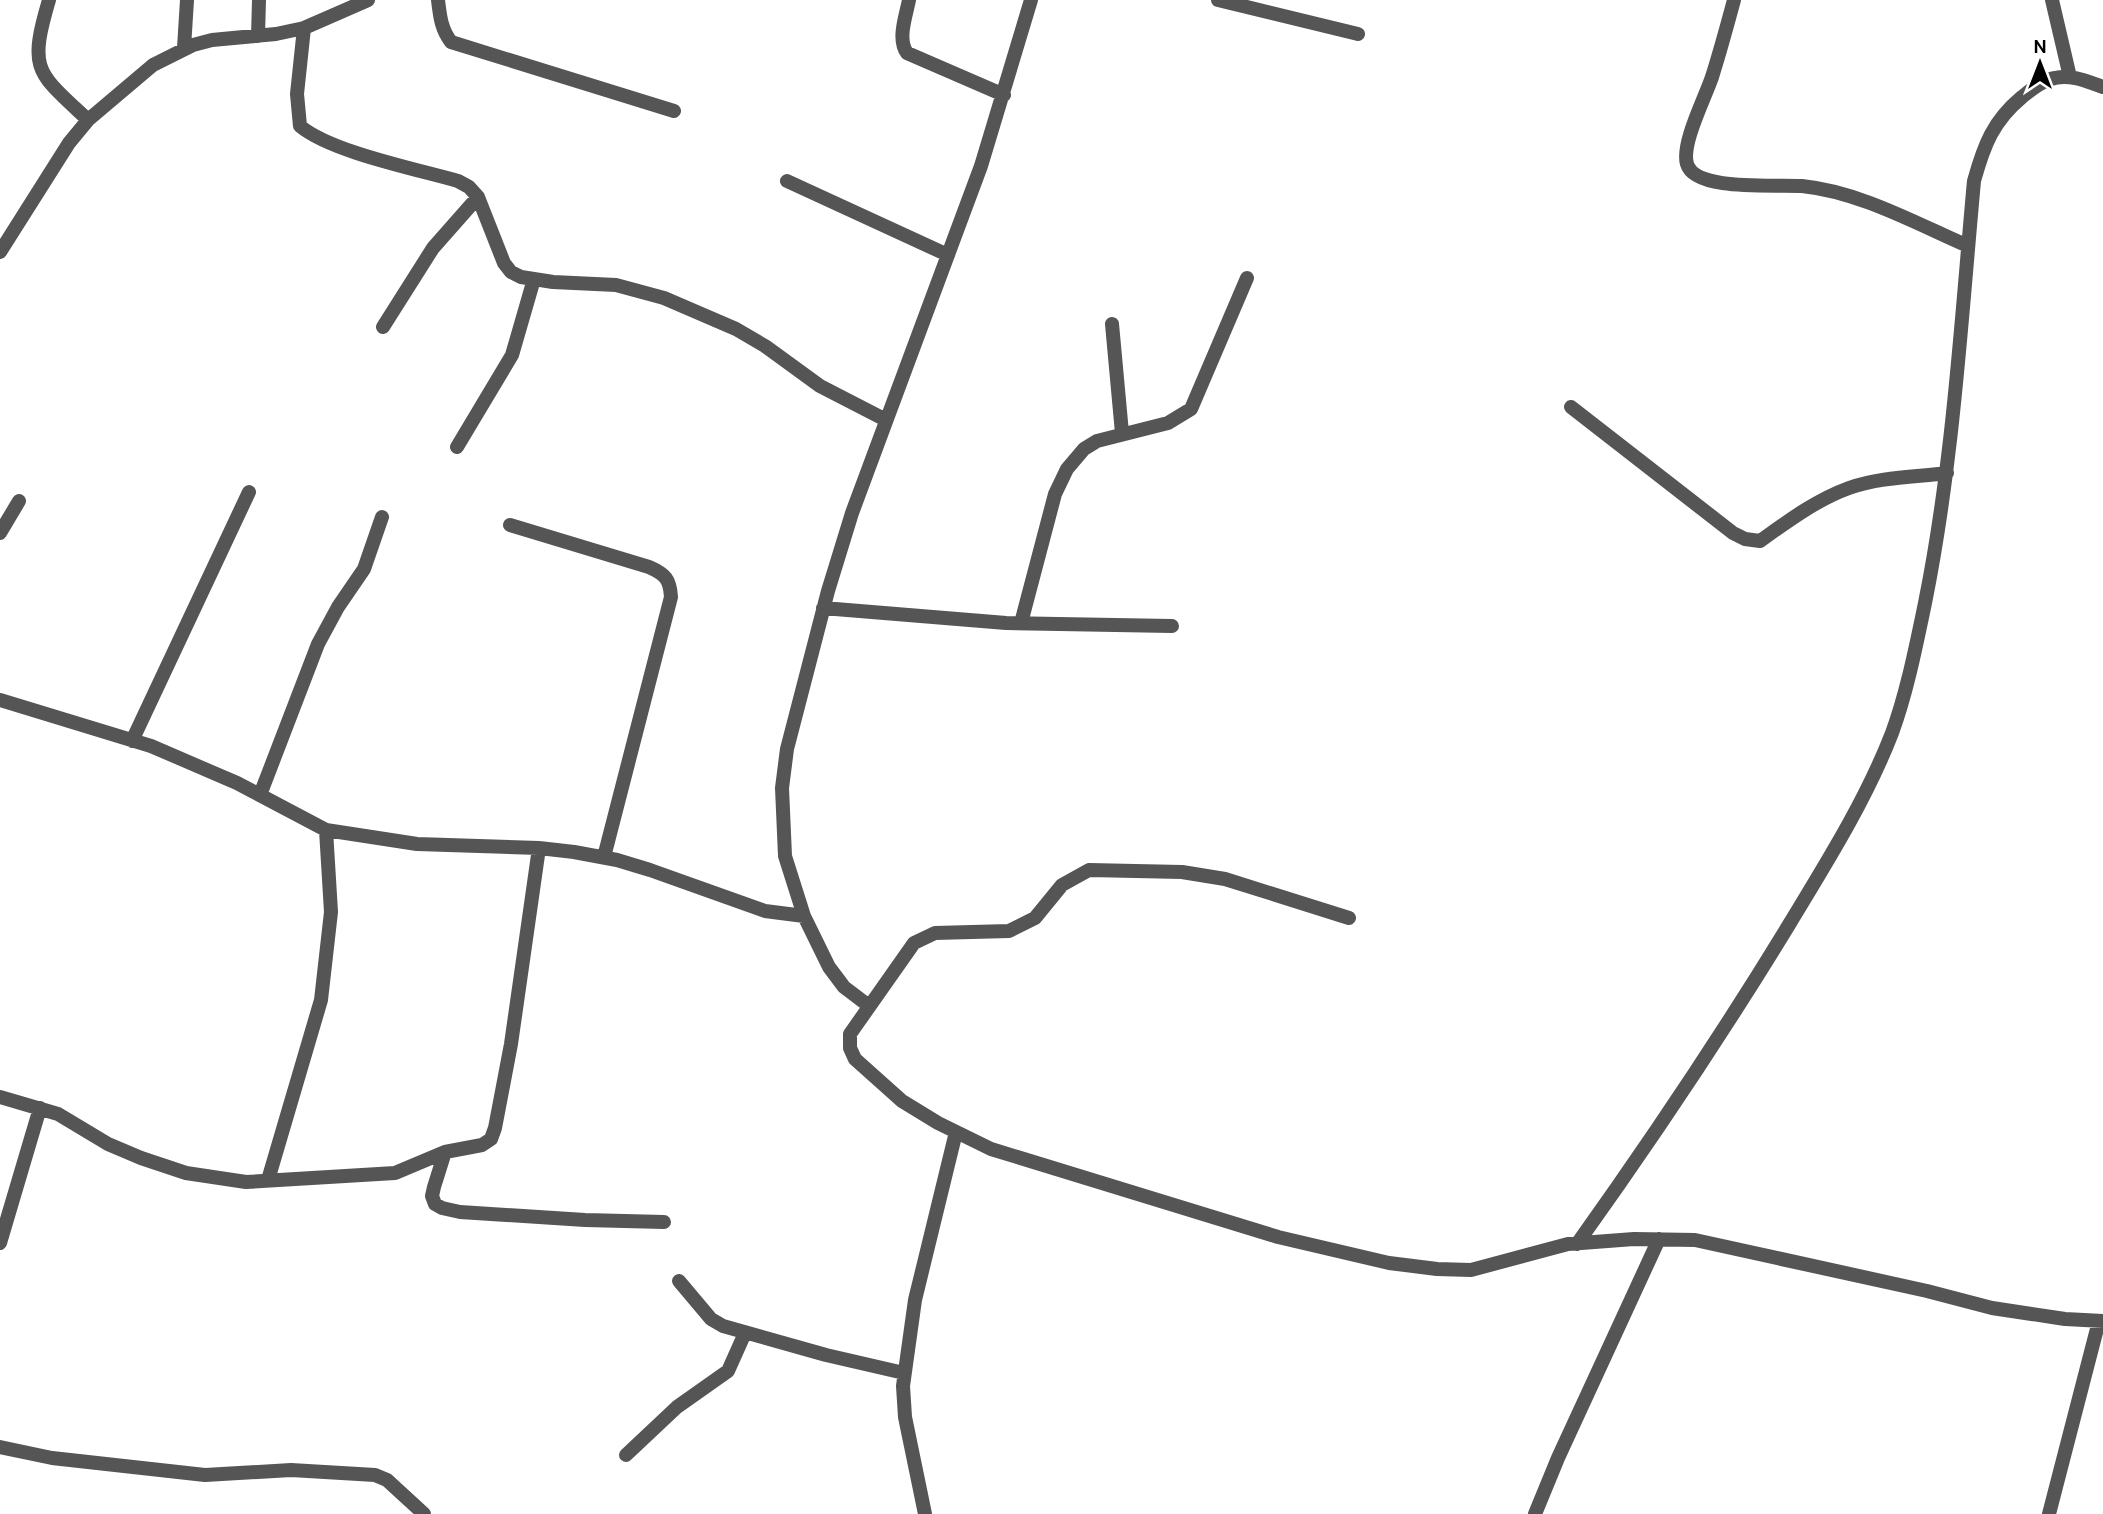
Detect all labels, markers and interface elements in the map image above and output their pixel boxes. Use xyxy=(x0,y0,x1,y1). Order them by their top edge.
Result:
north arrow xyxy=(2005,28,2075,98)
text: N xyxy=(2033,36,2047,60)

